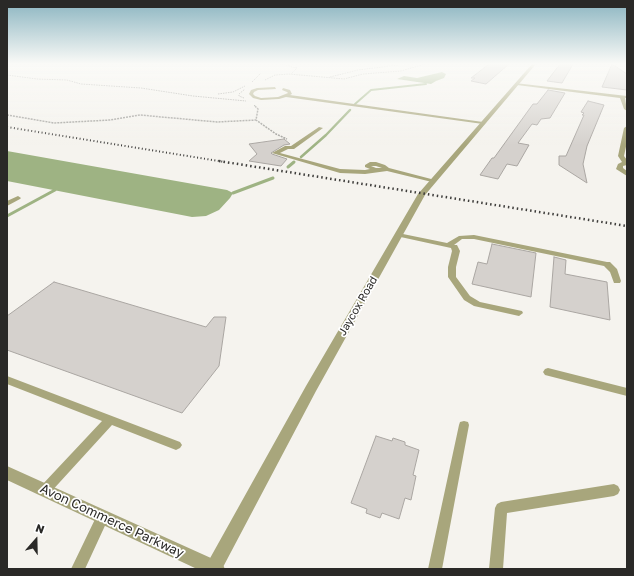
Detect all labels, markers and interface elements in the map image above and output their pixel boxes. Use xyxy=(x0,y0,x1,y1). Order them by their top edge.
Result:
street label: Jaycox Road xyxy=(336,274,380,338)
street label: Avon Commerce Parkway xyxy=(38,481,186,561)
north arrow xyxy=(16,520,56,560)
text: N xyxy=(34,521,46,536)

